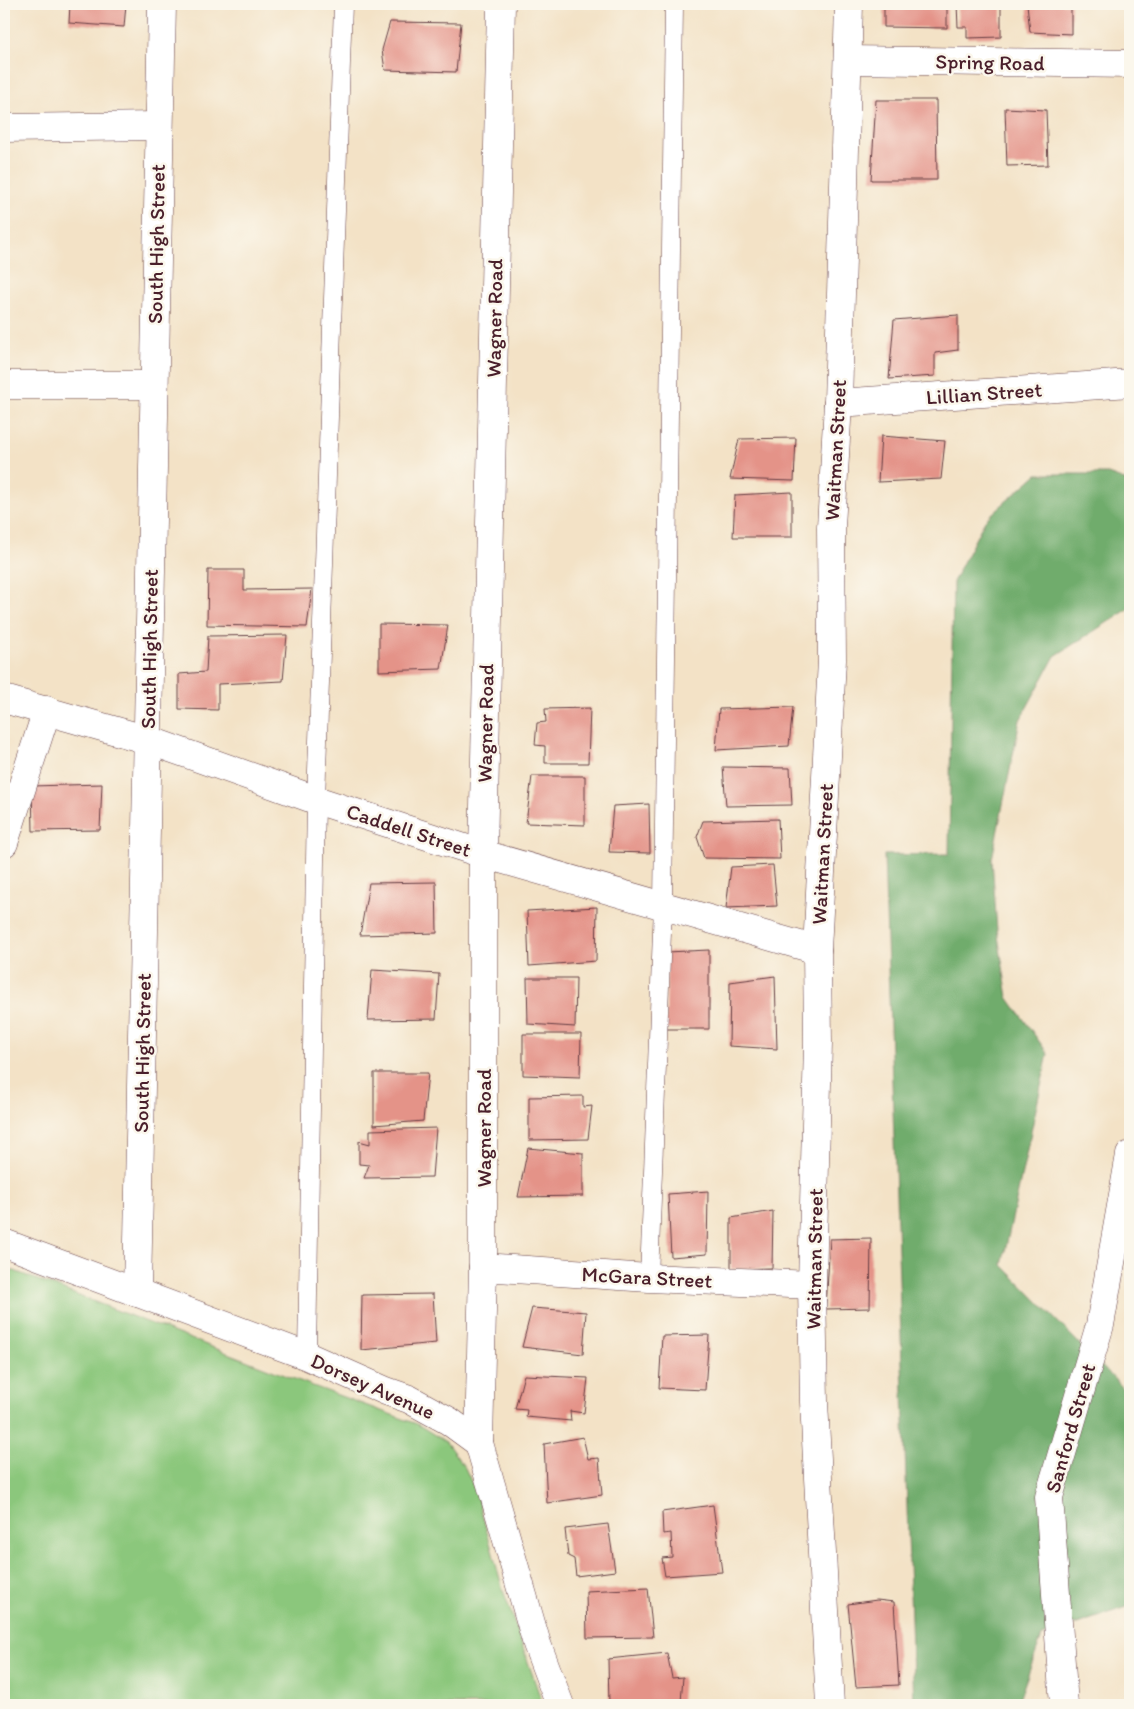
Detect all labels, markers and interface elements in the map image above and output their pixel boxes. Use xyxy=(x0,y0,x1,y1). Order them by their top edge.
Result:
street label: Spring Road xyxy=(935,49,1045,75)
street label: South High Street xyxy=(142,164,170,324)
street label: Wagner Road xyxy=(480,258,508,378)
street label: Lillian Street xyxy=(925,376,1043,410)
street label: Waitman Street xyxy=(819,379,851,521)
street label: South High Street xyxy=(135,569,163,729)
street label: Wagner Road xyxy=(471,663,499,783)
street label: Waitman Street xyxy=(806,783,838,925)
street label: Caddell Street xyxy=(343,798,475,862)
street label: South High Street xyxy=(128,973,156,1133)
street label: Wagner Road xyxy=(471,1068,496,1188)
street label: Waitman Street xyxy=(800,1188,828,1330)
street label: McGara Street xyxy=(581,1261,713,1293)
street label: Dorsey Avenue xyxy=(307,1348,439,1424)
street label: Sanford Street xyxy=(1040,1360,1100,1496)

